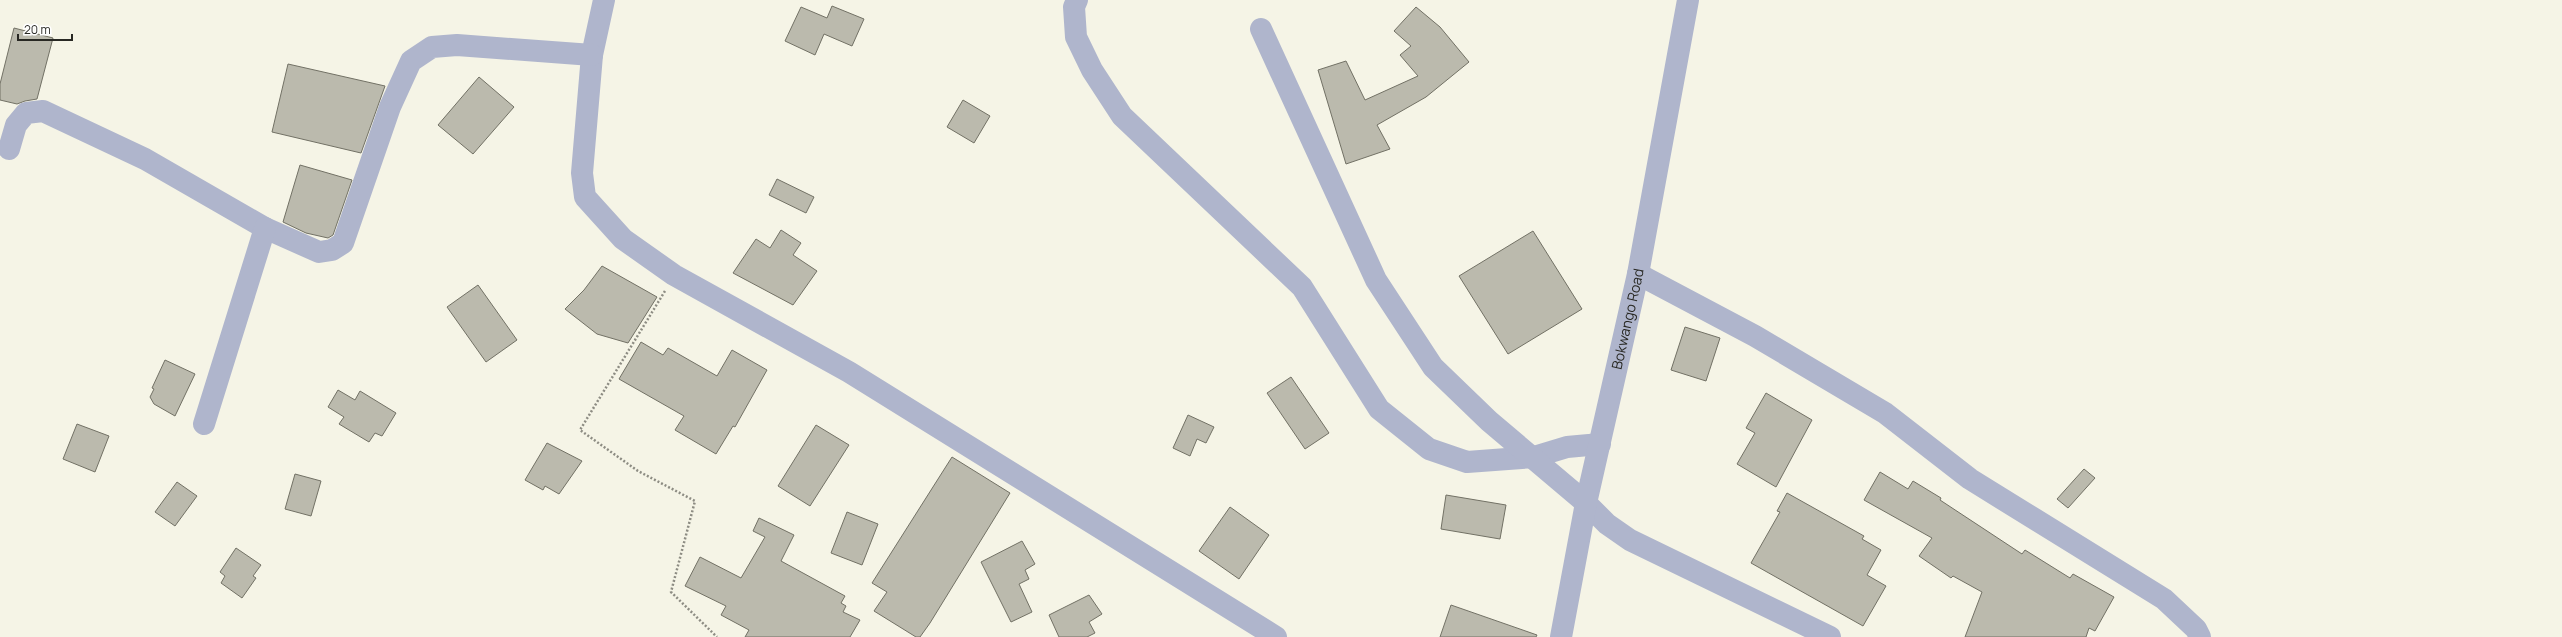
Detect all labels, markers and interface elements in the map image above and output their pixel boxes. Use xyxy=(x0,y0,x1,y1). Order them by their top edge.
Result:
scale bar xyxy=(18,16,72,42)
text: 20 m xyxy=(24,21,51,38)
street label: Bokwango Road xyxy=(1607,267,1648,371)

